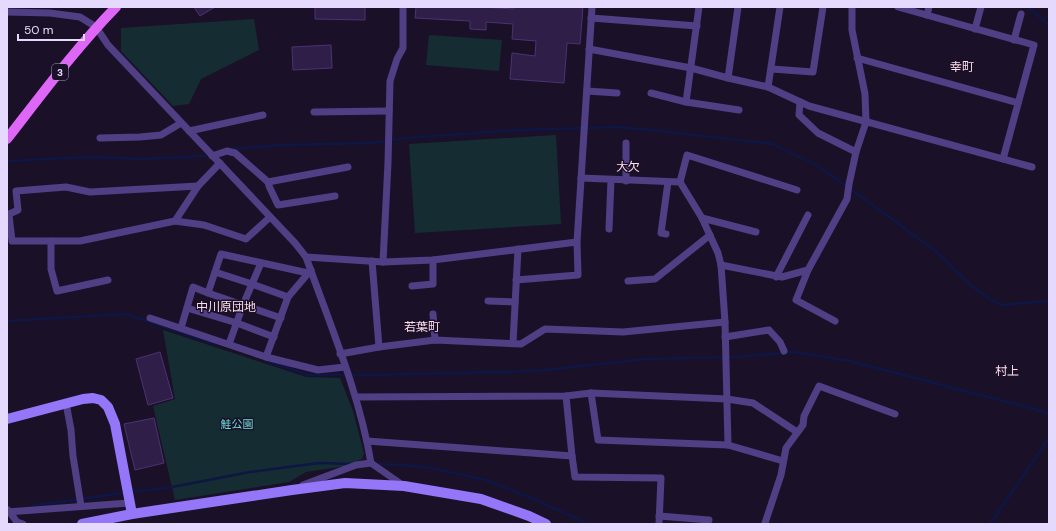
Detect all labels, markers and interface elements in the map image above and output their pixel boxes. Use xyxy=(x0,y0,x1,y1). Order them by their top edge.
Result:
scale bar xyxy=(18,16,84,42)
text: 50 m xyxy=(24,22,53,38)
district label: 幸町 xyxy=(950,59,974,75)
road number: 3 xyxy=(52,64,68,80)
district label: 大欠 xyxy=(616,159,640,175)
district label: 中川原団地 xyxy=(196,299,256,315)
district label: 若葉町 xyxy=(404,319,440,335)
district label: 村上 xyxy=(995,363,1019,379)
park label: 鮭公園 xyxy=(221,417,254,431)

